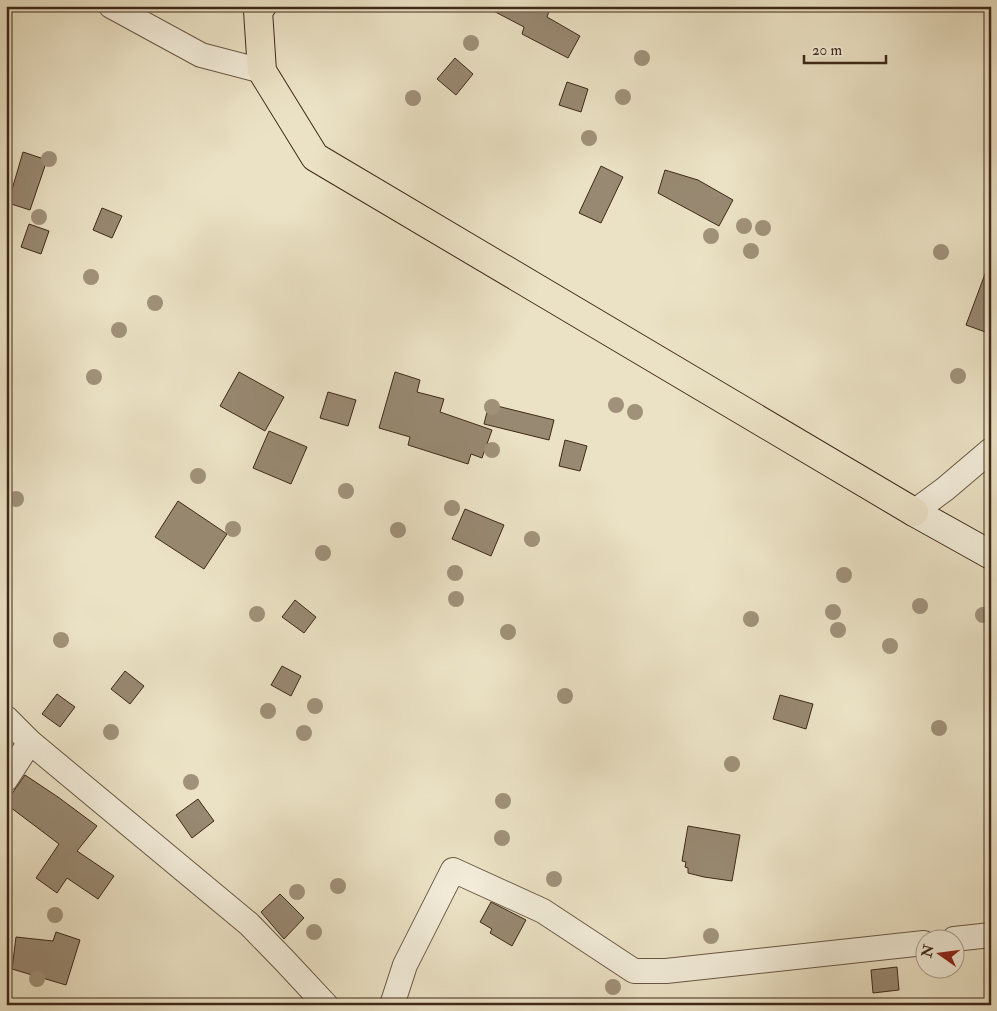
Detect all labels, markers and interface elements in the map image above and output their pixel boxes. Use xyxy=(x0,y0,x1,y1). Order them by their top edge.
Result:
scale bar xyxy=(804,32,887,64)
text: 20 m xyxy=(812,41,842,60)
north arrow xyxy=(914,928,964,978)
text: N xyxy=(918,942,938,960)

